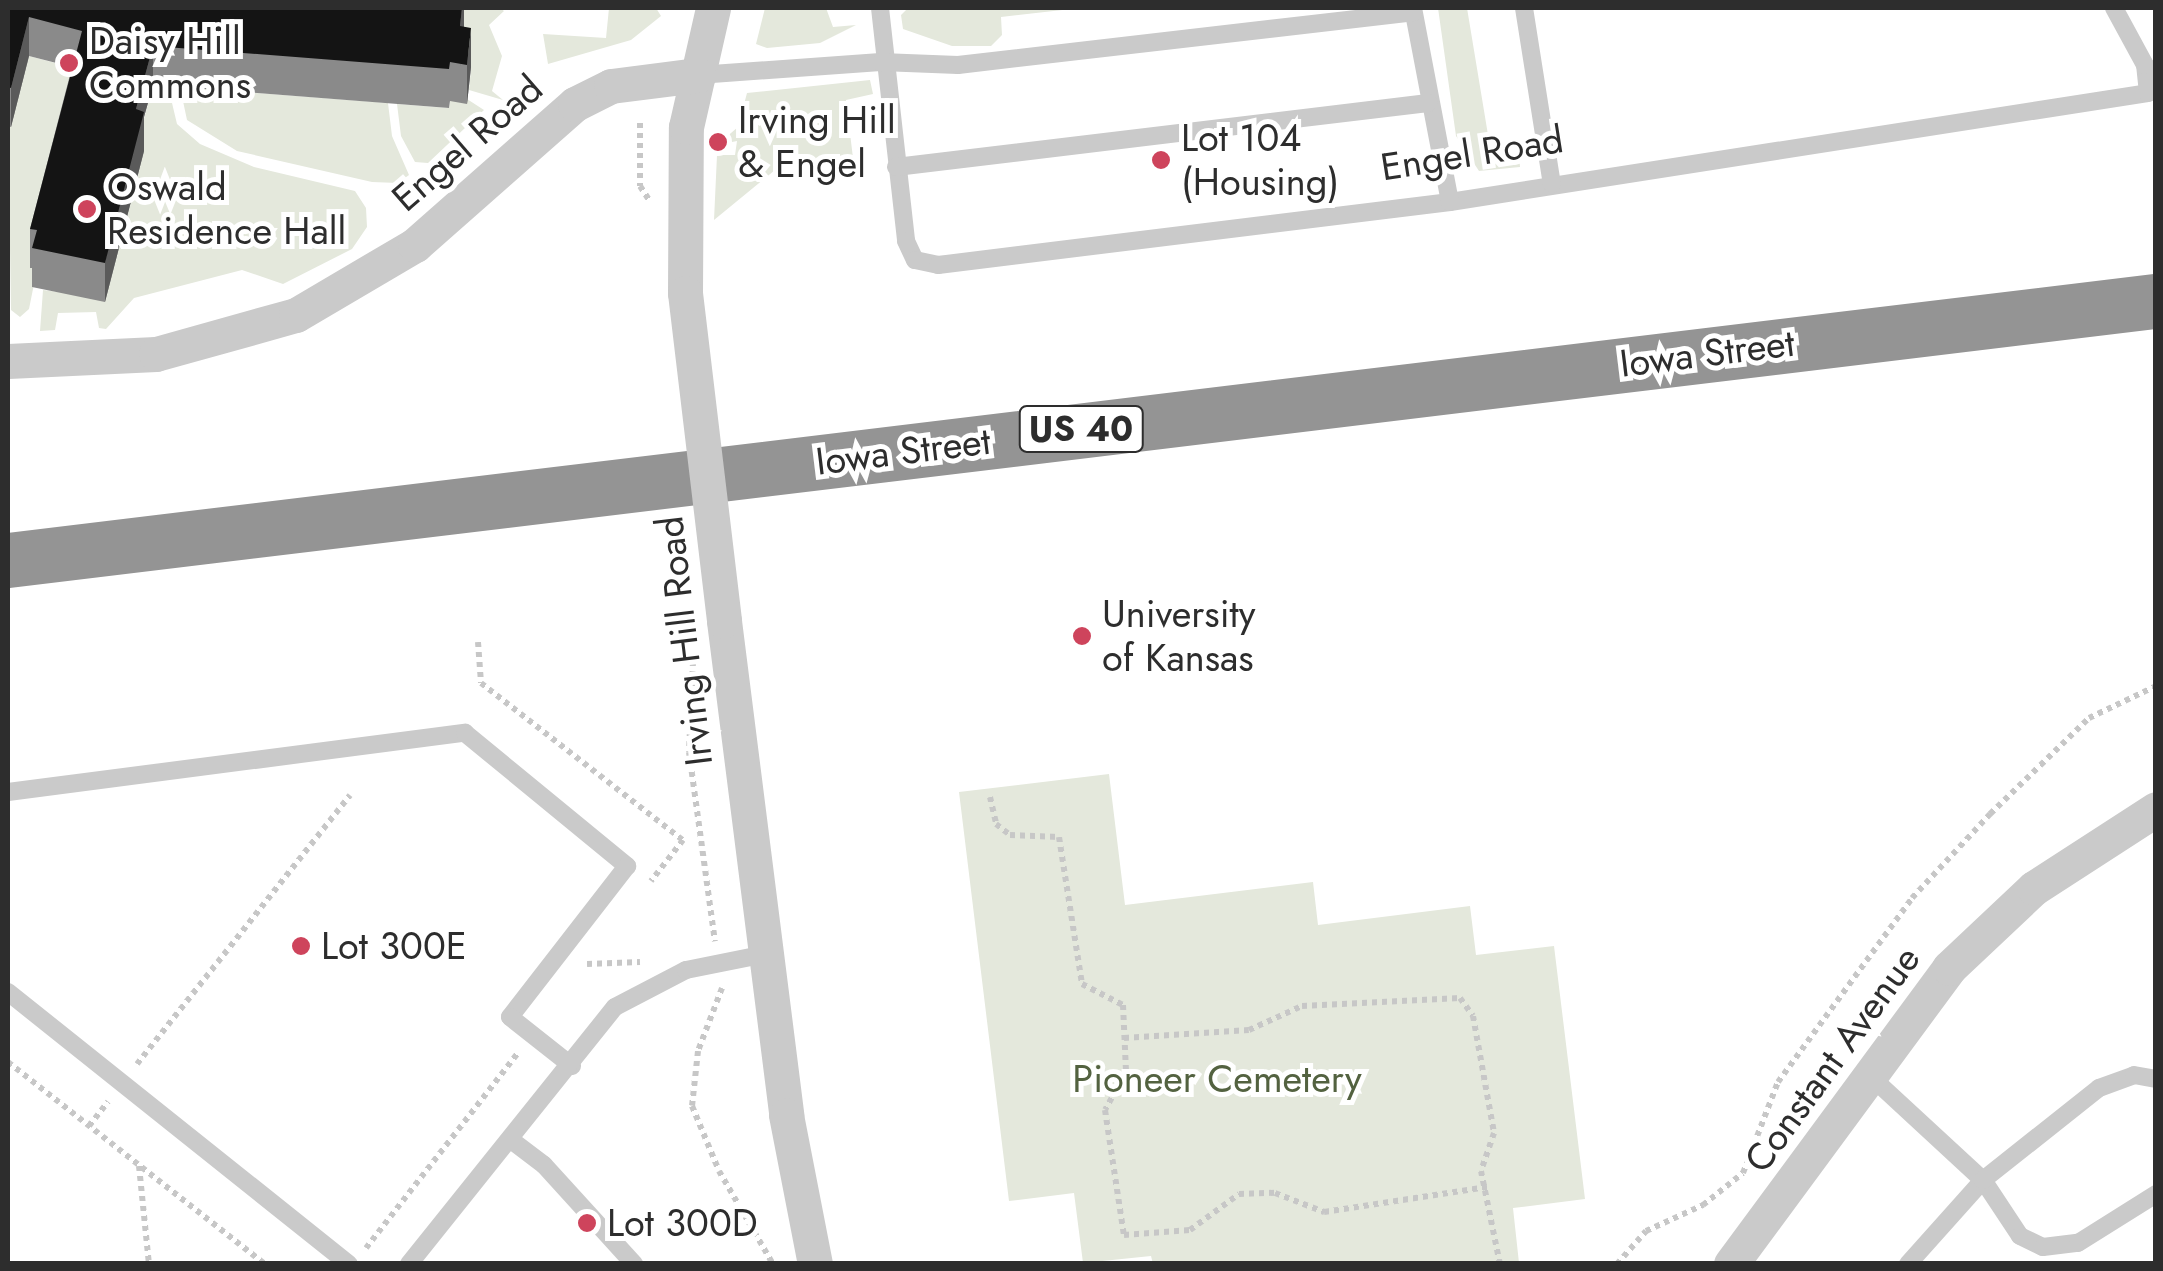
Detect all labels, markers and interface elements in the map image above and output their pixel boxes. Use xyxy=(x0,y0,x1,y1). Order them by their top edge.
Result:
place label: Daisy Hill Commons xyxy=(89,18,251,107)
marker: Daisy Hill Commons xyxy=(58,52,80,74)
street label: Engel Road xyxy=(383,65,551,221)
place label: Irving Hill & Engel xyxy=(738,97,896,186)
place label: Lot 104 (Housing) xyxy=(1181,115,1339,204)
street label: Engel Road xyxy=(1377,116,1567,190)
marker: Irving Hill & Engel xyxy=(707,131,729,153)
marker: Lot 104 (Housing) xyxy=(1150,149,1172,171)
place label: Oswald Residence Hall xyxy=(107,164,346,253)
marker: Oswald Residence Hall xyxy=(76,198,98,220)
street label: Iowa Street xyxy=(1617,320,1797,386)
road number: US 40 xyxy=(1018,399,1144,459)
street label: Iowa Street xyxy=(813,418,993,484)
street label: Irving Hill Road xyxy=(646,514,722,768)
place label: University of Kansas xyxy=(1102,591,1255,680)
marker: University of Kansas xyxy=(1071,625,1093,647)
place label: Lot 300E xyxy=(321,923,467,969)
marker: Lot 300E xyxy=(290,935,312,957)
street label: Constant Avenue xyxy=(1735,937,1929,1181)
park label: Pioneer Cemetery xyxy=(1072,1056,1362,1102)
place label: Lot 300D xyxy=(607,1200,758,1246)
marker: Lot 300D xyxy=(576,1212,598,1234)

